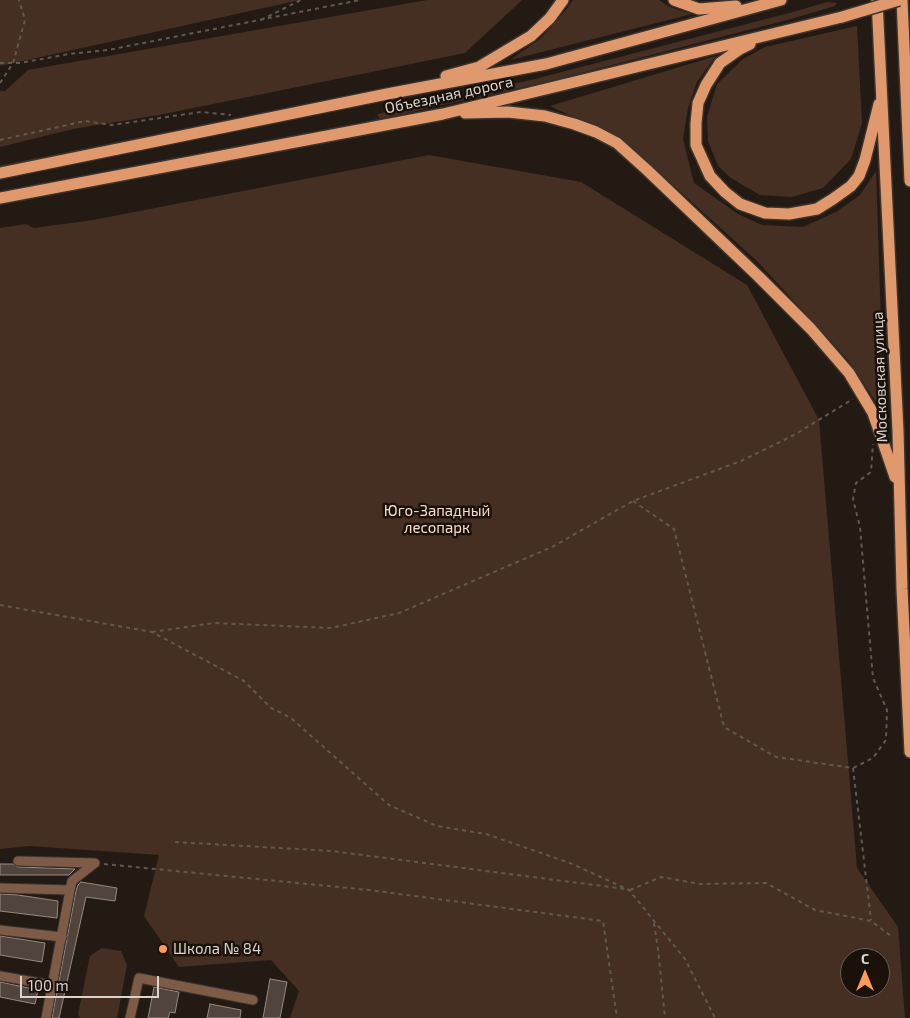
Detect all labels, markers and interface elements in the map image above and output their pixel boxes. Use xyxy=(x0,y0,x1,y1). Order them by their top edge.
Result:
street label: Объездная дорога xyxy=(383,73,515,117)
street label: Московская улица xyxy=(869,311,891,443)
park label: Юго-Западный лесопарк xyxy=(384,502,490,537)
place label: Школа № 84 xyxy=(173,940,261,958)
marker: Школа № 84 xyxy=(157,943,169,955)
north arrow xyxy=(840,948,890,998)
text: С xyxy=(861,950,869,967)
scale bar xyxy=(22,966,161,998)
text: 100 m xyxy=(28,976,69,994)

